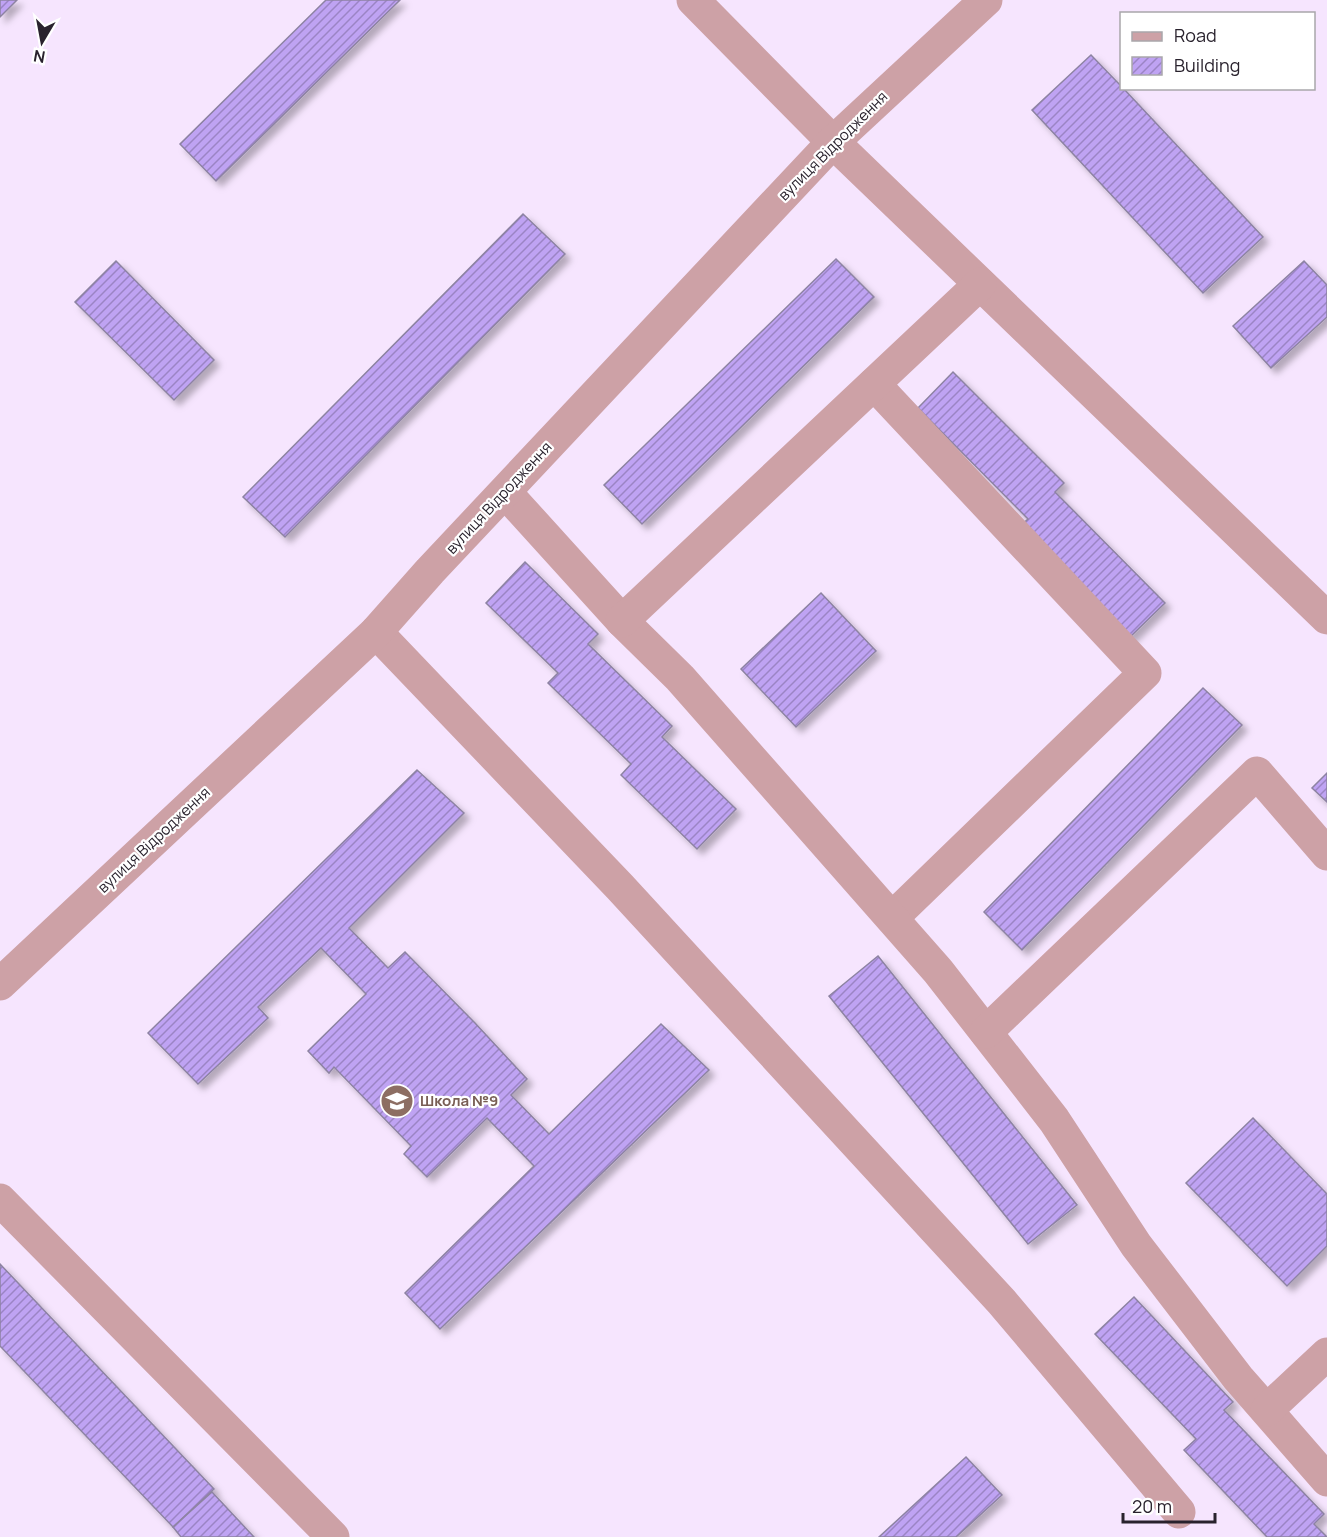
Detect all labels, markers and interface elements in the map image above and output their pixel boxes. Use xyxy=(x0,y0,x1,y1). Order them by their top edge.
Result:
north arrow xyxy=(12,12,72,72)
legend xyxy=(1120,12,1315,90)
text: Road xyxy=(1174,23,1217,47)
text: N xyxy=(32,45,47,69)
text: Building xyxy=(1174,53,1240,77)
street label: вулиця Відродження xyxy=(773,86,892,205)
street label: вулиця Відродження xyxy=(441,437,556,558)
street label: вулиця Відродження xyxy=(93,782,214,897)
school or university icon: Школа №9 xyxy=(379,1083,415,1119)
place label: Школа №9 xyxy=(420,1090,498,1111)
scale bar xyxy=(1123,1486,1214,1524)
text: 20 m xyxy=(1132,1494,1172,1518)

